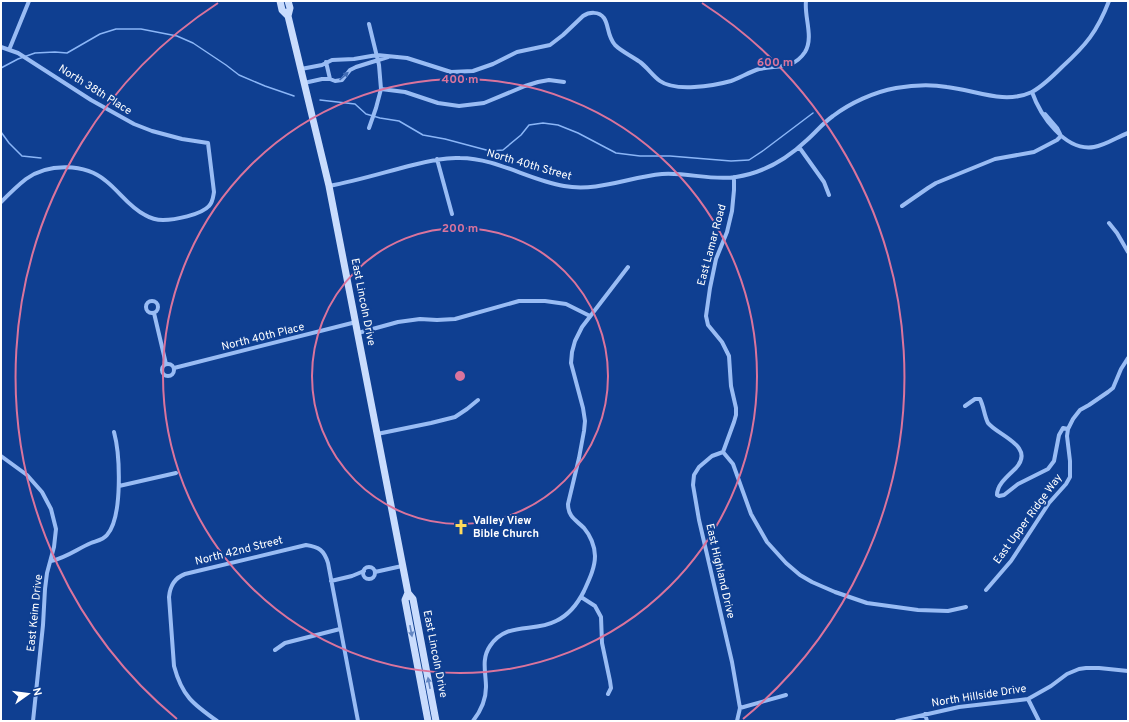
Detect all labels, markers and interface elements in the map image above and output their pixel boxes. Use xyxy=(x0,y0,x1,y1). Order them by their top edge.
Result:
text: 600 m xyxy=(757,55,793,71)
street label: North 38th Place xyxy=(56,62,134,118)
one-way arrow xyxy=(339,71,349,80)
text: 400 m xyxy=(441,72,479,88)
street label: North 40th Street xyxy=(485,146,573,184)
street label: East Lamar Road xyxy=(694,203,730,287)
text: 200 m xyxy=(442,221,478,237)
street label: East Lincoln Drive xyxy=(348,257,378,347)
street label: North 40th Place xyxy=(220,320,306,354)
centre of rings xyxy=(453,369,467,383)
street label: East Upper Ridge Way xyxy=(990,471,1066,567)
place label: Valley View Bible Church xyxy=(473,514,539,541)
church icon: Valley View Bible Church xyxy=(452,518,470,536)
street label: East Highland Drive xyxy=(702,522,738,620)
street label: North 42nd Street xyxy=(194,533,284,569)
street label: East Keim Drive xyxy=(24,574,46,652)
street label: East Lincoln Drive xyxy=(420,609,450,699)
one-way arrow xyxy=(408,625,414,637)
north arrow xyxy=(8,674,48,714)
one-way arrow xyxy=(426,677,432,689)
street label: North Hillside Drive xyxy=(930,682,1028,710)
text: N xyxy=(29,686,44,697)

